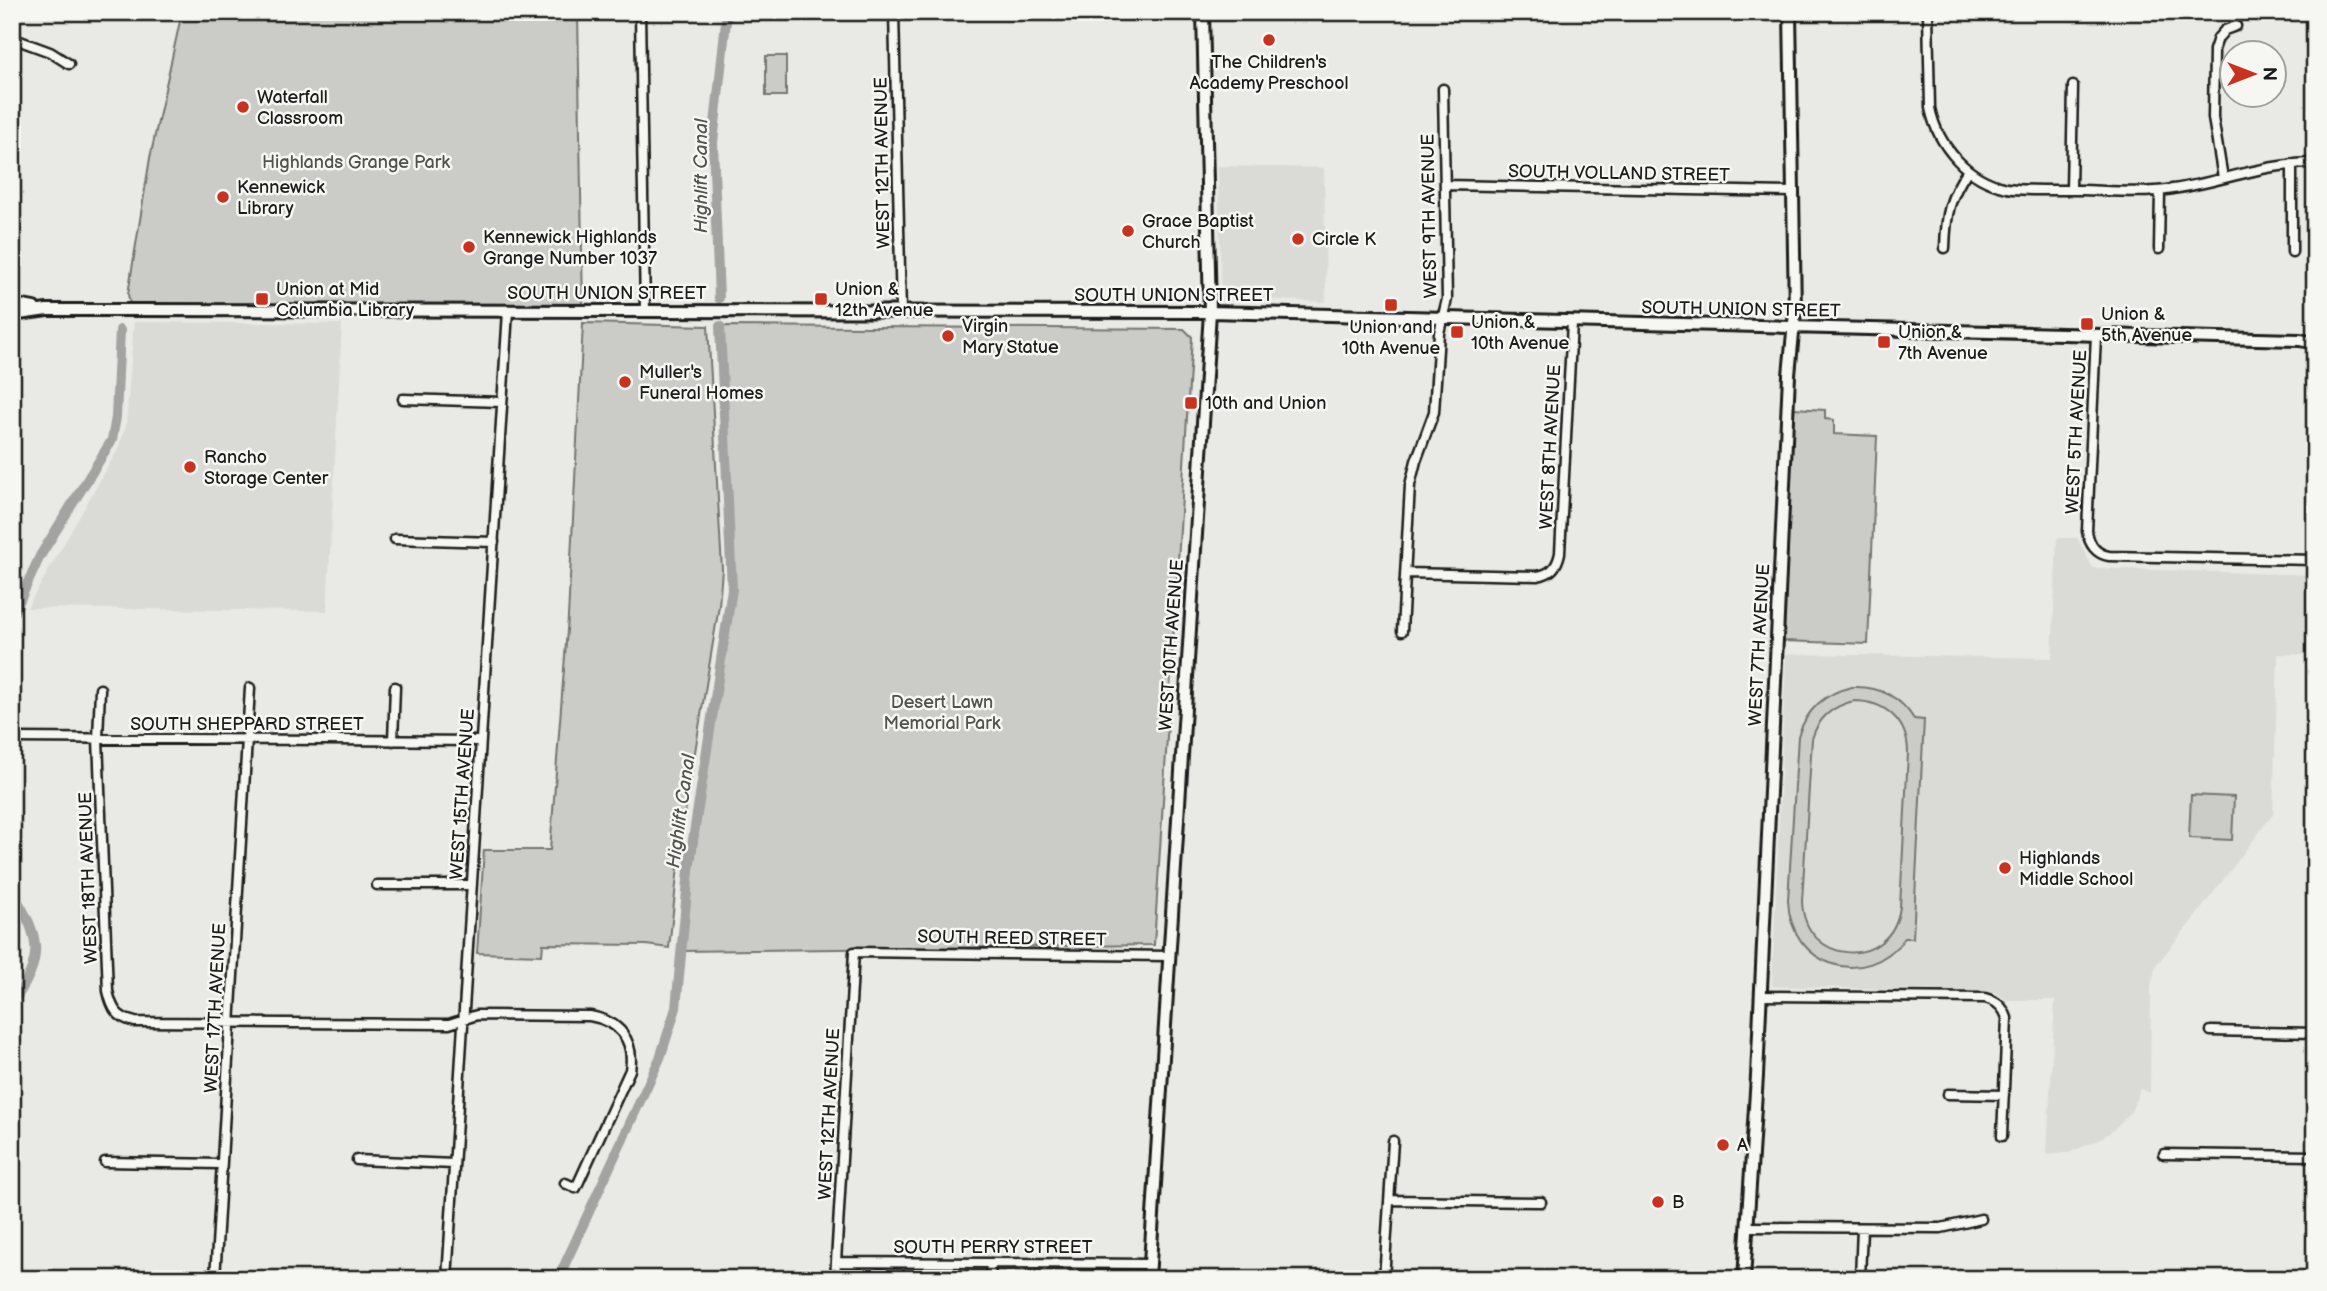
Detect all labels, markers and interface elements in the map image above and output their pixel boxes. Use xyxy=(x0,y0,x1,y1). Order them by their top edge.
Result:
marker: The Children's Academy Preschool xyxy=(1261,32,1277,48)
north arrow xyxy=(2218,38,2288,108)
place label: The Children's Academy Preschool xyxy=(1189,52,1349,94)
text: N xyxy=(2257,67,2280,81)
street label: WEST 12TH AVENUE xyxy=(870,77,894,249)
place label: Waterfall Classroom xyxy=(257,87,343,129)
marker: Waterfall Classroom xyxy=(235,99,251,115)
water label: Highlift Canal xyxy=(690,118,713,233)
street label: WEST 9TH AVENUE xyxy=(1418,133,1441,299)
park label: Highlands Grange Park xyxy=(262,152,450,173)
street label: SOUTH VOLLAND STREET xyxy=(1508,161,1730,186)
place label: Kennewick Library xyxy=(237,177,325,219)
marker: Kennewick Library xyxy=(215,189,231,205)
place label: Grace Baptist Church xyxy=(1142,211,1254,253)
marker: Grace Baptist Church xyxy=(1120,223,1136,239)
place label: Kennewick Highlands Grange Number 1037 xyxy=(483,227,657,269)
place label: Circle K xyxy=(1312,229,1376,250)
marker: Circle K xyxy=(1290,231,1306,247)
marker: Kennewick Highlands Grange Number 1037 xyxy=(461,239,477,255)
place label: Union at Mid Columbia Library xyxy=(276,279,415,321)
place label: Union & 12th Avenue xyxy=(835,279,934,321)
street label: SOUTH UNION STREET xyxy=(507,283,707,304)
street label: SOUTH UNION STREET xyxy=(1074,285,1274,306)
marker: Union at Mid Columbia Library xyxy=(254,291,270,307)
marker: Union & 12th Avenue xyxy=(813,291,829,307)
marker: Union and 10th Avenue xyxy=(1383,297,1399,313)
street label: SOUTH UNION STREET xyxy=(1641,297,1841,322)
place label: Union & 5th Avenue xyxy=(2101,304,2192,346)
place label: Union & 10th Avenue xyxy=(1471,312,1570,354)
place label: Virgin Mary Statue xyxy=(962,316,1059,358)
marker: Union & 5th Avenue xyxy=(2079,316,2095,332)
place label: Union and 10th Avenue xyxy=(1342,317,1440,359)
place label: Union & 7th Avenue xyxy=(1898,322,1988,364)
marker: Union & 10th Avenue xyxy=(1449,324,1465,340)
marker: Virgin Mary Statue xyxy=(940,328,956,344)
marker: Union & 7th Avenue xyxy=(1876,334,1892,350)
street label: WEST 5TH AVENUE xyxy=(2062,349,2091,515)
place label: Muller's Funeral Homes xyxy=(639,362,764,404)
street label: WEST 8TH AVENUE xyxy=(1536,364,1565,530)
marker: Muller's Funeral Homes xyxy=(617,374,633,390)
place label: 10th and Union xyxy=(1205,393,1326,414)
marker: 10th and Union xyxy=(1183,395,1199,411)
place label: Rancho Storage Center xyxy=(204,447,329,489)
marker: Rancho Storage Center xyxy=(182,459,198,475)
street label: WEST 10TH AVENUE xyxy=(1155,558,1188,732)
street label: WEST 7TH AVENUE xyxy=(1745,563,1774,727)
park label: Desert Lawn Memorial Park xyxy=(883,692,1001,734)
street label: WEST 15TH AVENUE xyxy=(446,708,479,880)
street label: SOUTH SHEPPARD STREET xyxy=(130,714,364,735)
water label: Highlift Canal xyxy=(662,752,701,870)
street label: WEST 18TH AVENUE xyxy=(75,792,102,964)
place label: Highlands Middle School xyxy=(2019,848,2133,890)
marker: Highlands Middle School xyxy=(1997,860,2013,876)
street label: WEST 17TH AVENUE xyxy=(201,922,230,1094)
street label: SOUTH REED STREET xyxy=(917,926,1107,951)
street label: WEST 12TH AVENUE xyxy=(815,1027,844,1200)
place label: A xyxy=(1737,1135,1748,1156)
marker: A xyxy=(1715,1137,1731,1153)
place label: B xyxy=(1672,1192,1684,1213)
marker: B xyxy=(1650,1194,1666,1210)
street label: SOUTH PERRY STREET xyxy=(893,1237,1093,1258)

